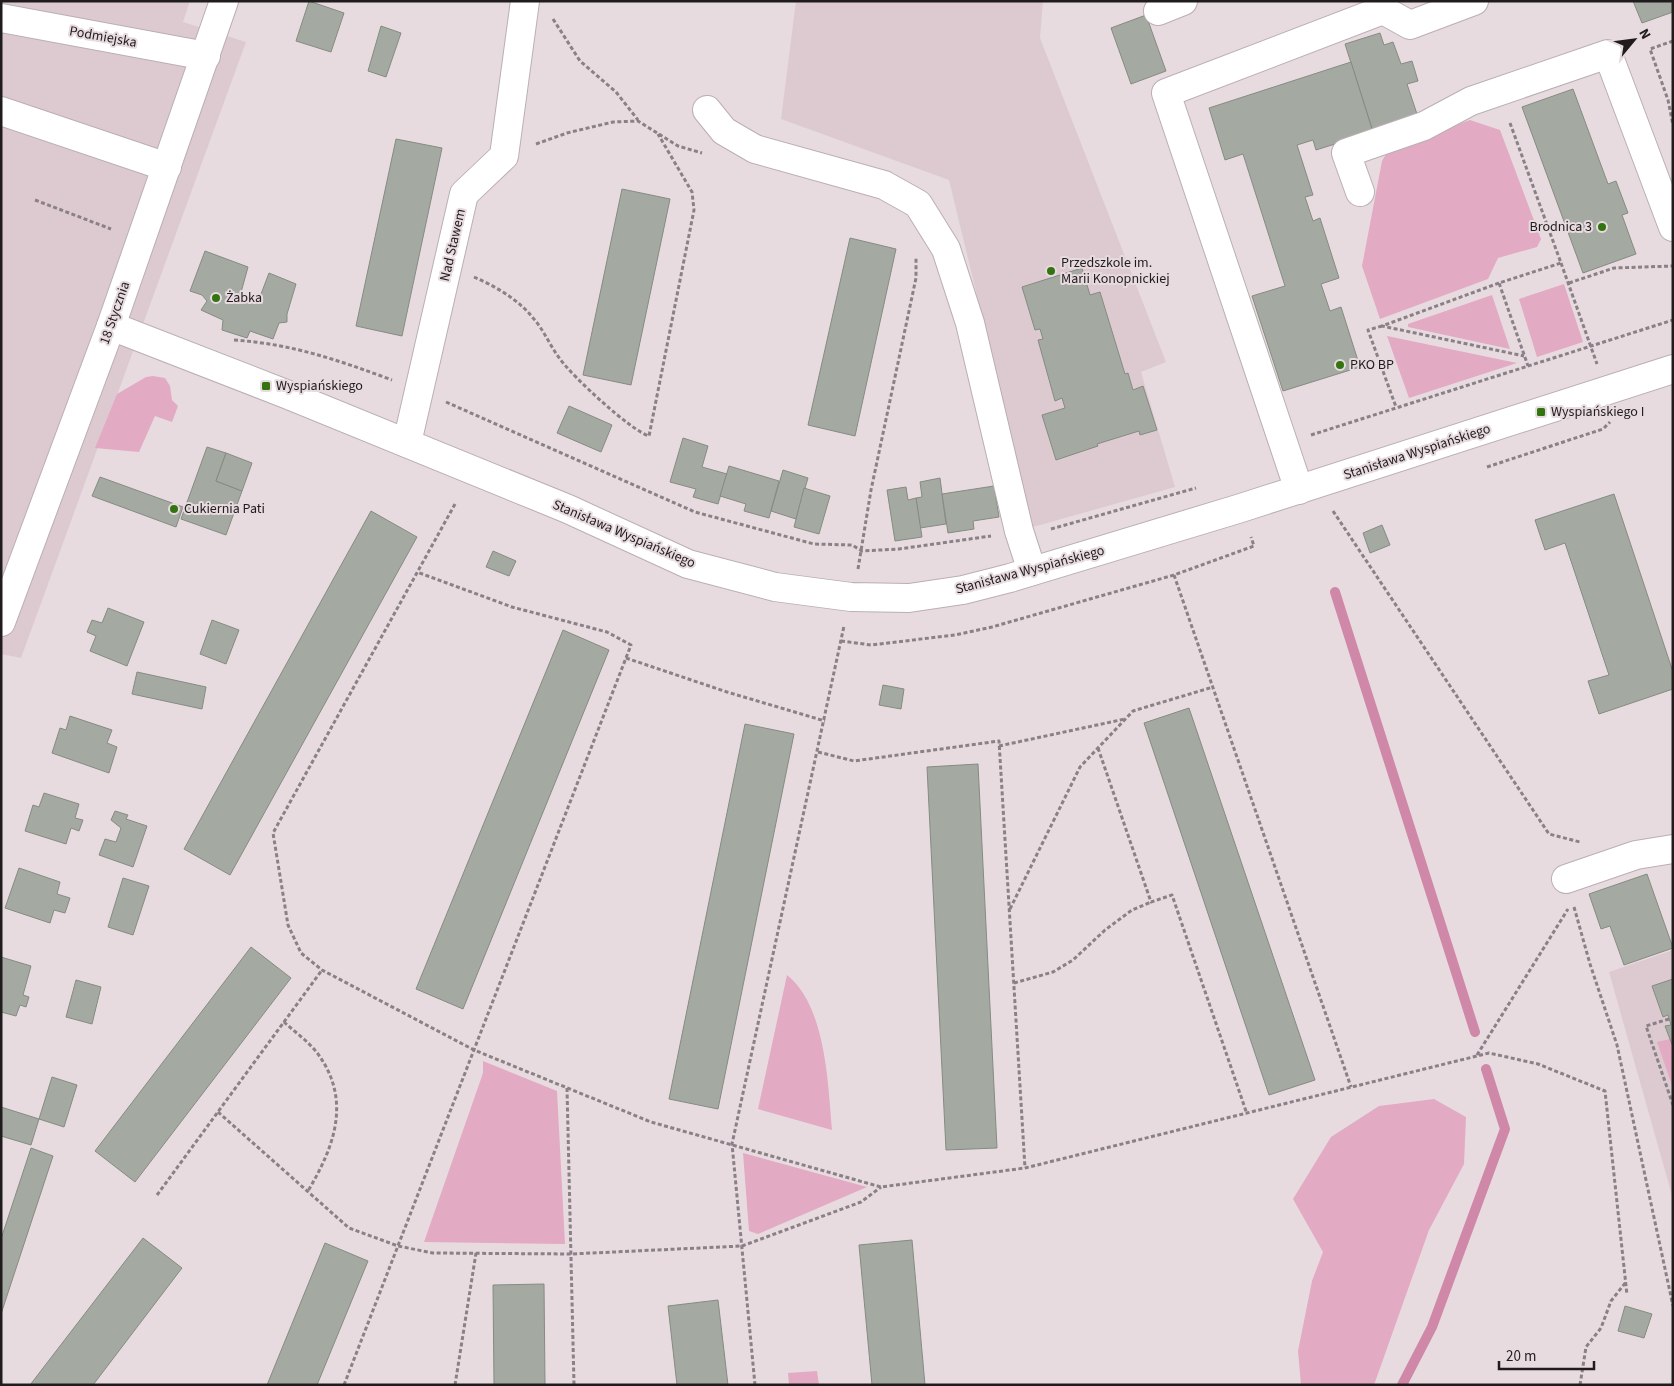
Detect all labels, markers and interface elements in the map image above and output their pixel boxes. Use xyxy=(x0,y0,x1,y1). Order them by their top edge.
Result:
north arrow xyxy=(1609,15,1659,65)
street label: Podmiejska xyxy=(68,21,138,53)
text: N xyxy=(1633,25,1655,43)
street label: Nad Stawem xyxy=(435,207,471,283)
place label: Brodnica 3 xyxy=(1530,217,1592,237)
marker: Brodnica 3 xyxy=(1596,221,1608,233)
place label: Przedszkole im. Marii Konopnickiej xyxy=(1061,253,1170,289)
marker: Przedszkole im. Marii Konopnickiej xyxy=(1045,265,1057,277)
street label: 18 Stycznia xyxy=(95,279,135,347)
place label: Żabka xyxy=(226,288,262,308)
marker: Żabka xyxy=(210,292,222,304)
place label: PKO BP xyxy=(1350,355,1394,375)
marker: PKO BP xyxy=(1334,359,1346,371)
place label: Wyspiańskiego xyxy=(276,376,363,396)
marker: Wyspiańskiego xyxy=(260,380,272,392)
place label: Wyspiańskiego I xyxy=(1551,402,1644,422)
marker: Wyspiańskiego I xyxy=(1535,406,1547,418)
street label: Stanisława Wyspiańskiego xyxy=(1341,419,1493,485)
street label: Stanisława Wyspiańskiego xyxy=(549,495,699,573)
place label: Cukiernia Pati xyxy=(184,499,265,519)
marker: Cukiernia Pati xyxy=(168,503,180,515)
street label: Stanisława Wyspiańskiego xyxy=(953,540,1107,600)
scale bar xyxy=(1499,1338,1594,1370)
text: 20 m xyxy=(1506,1346,1536,1367)

